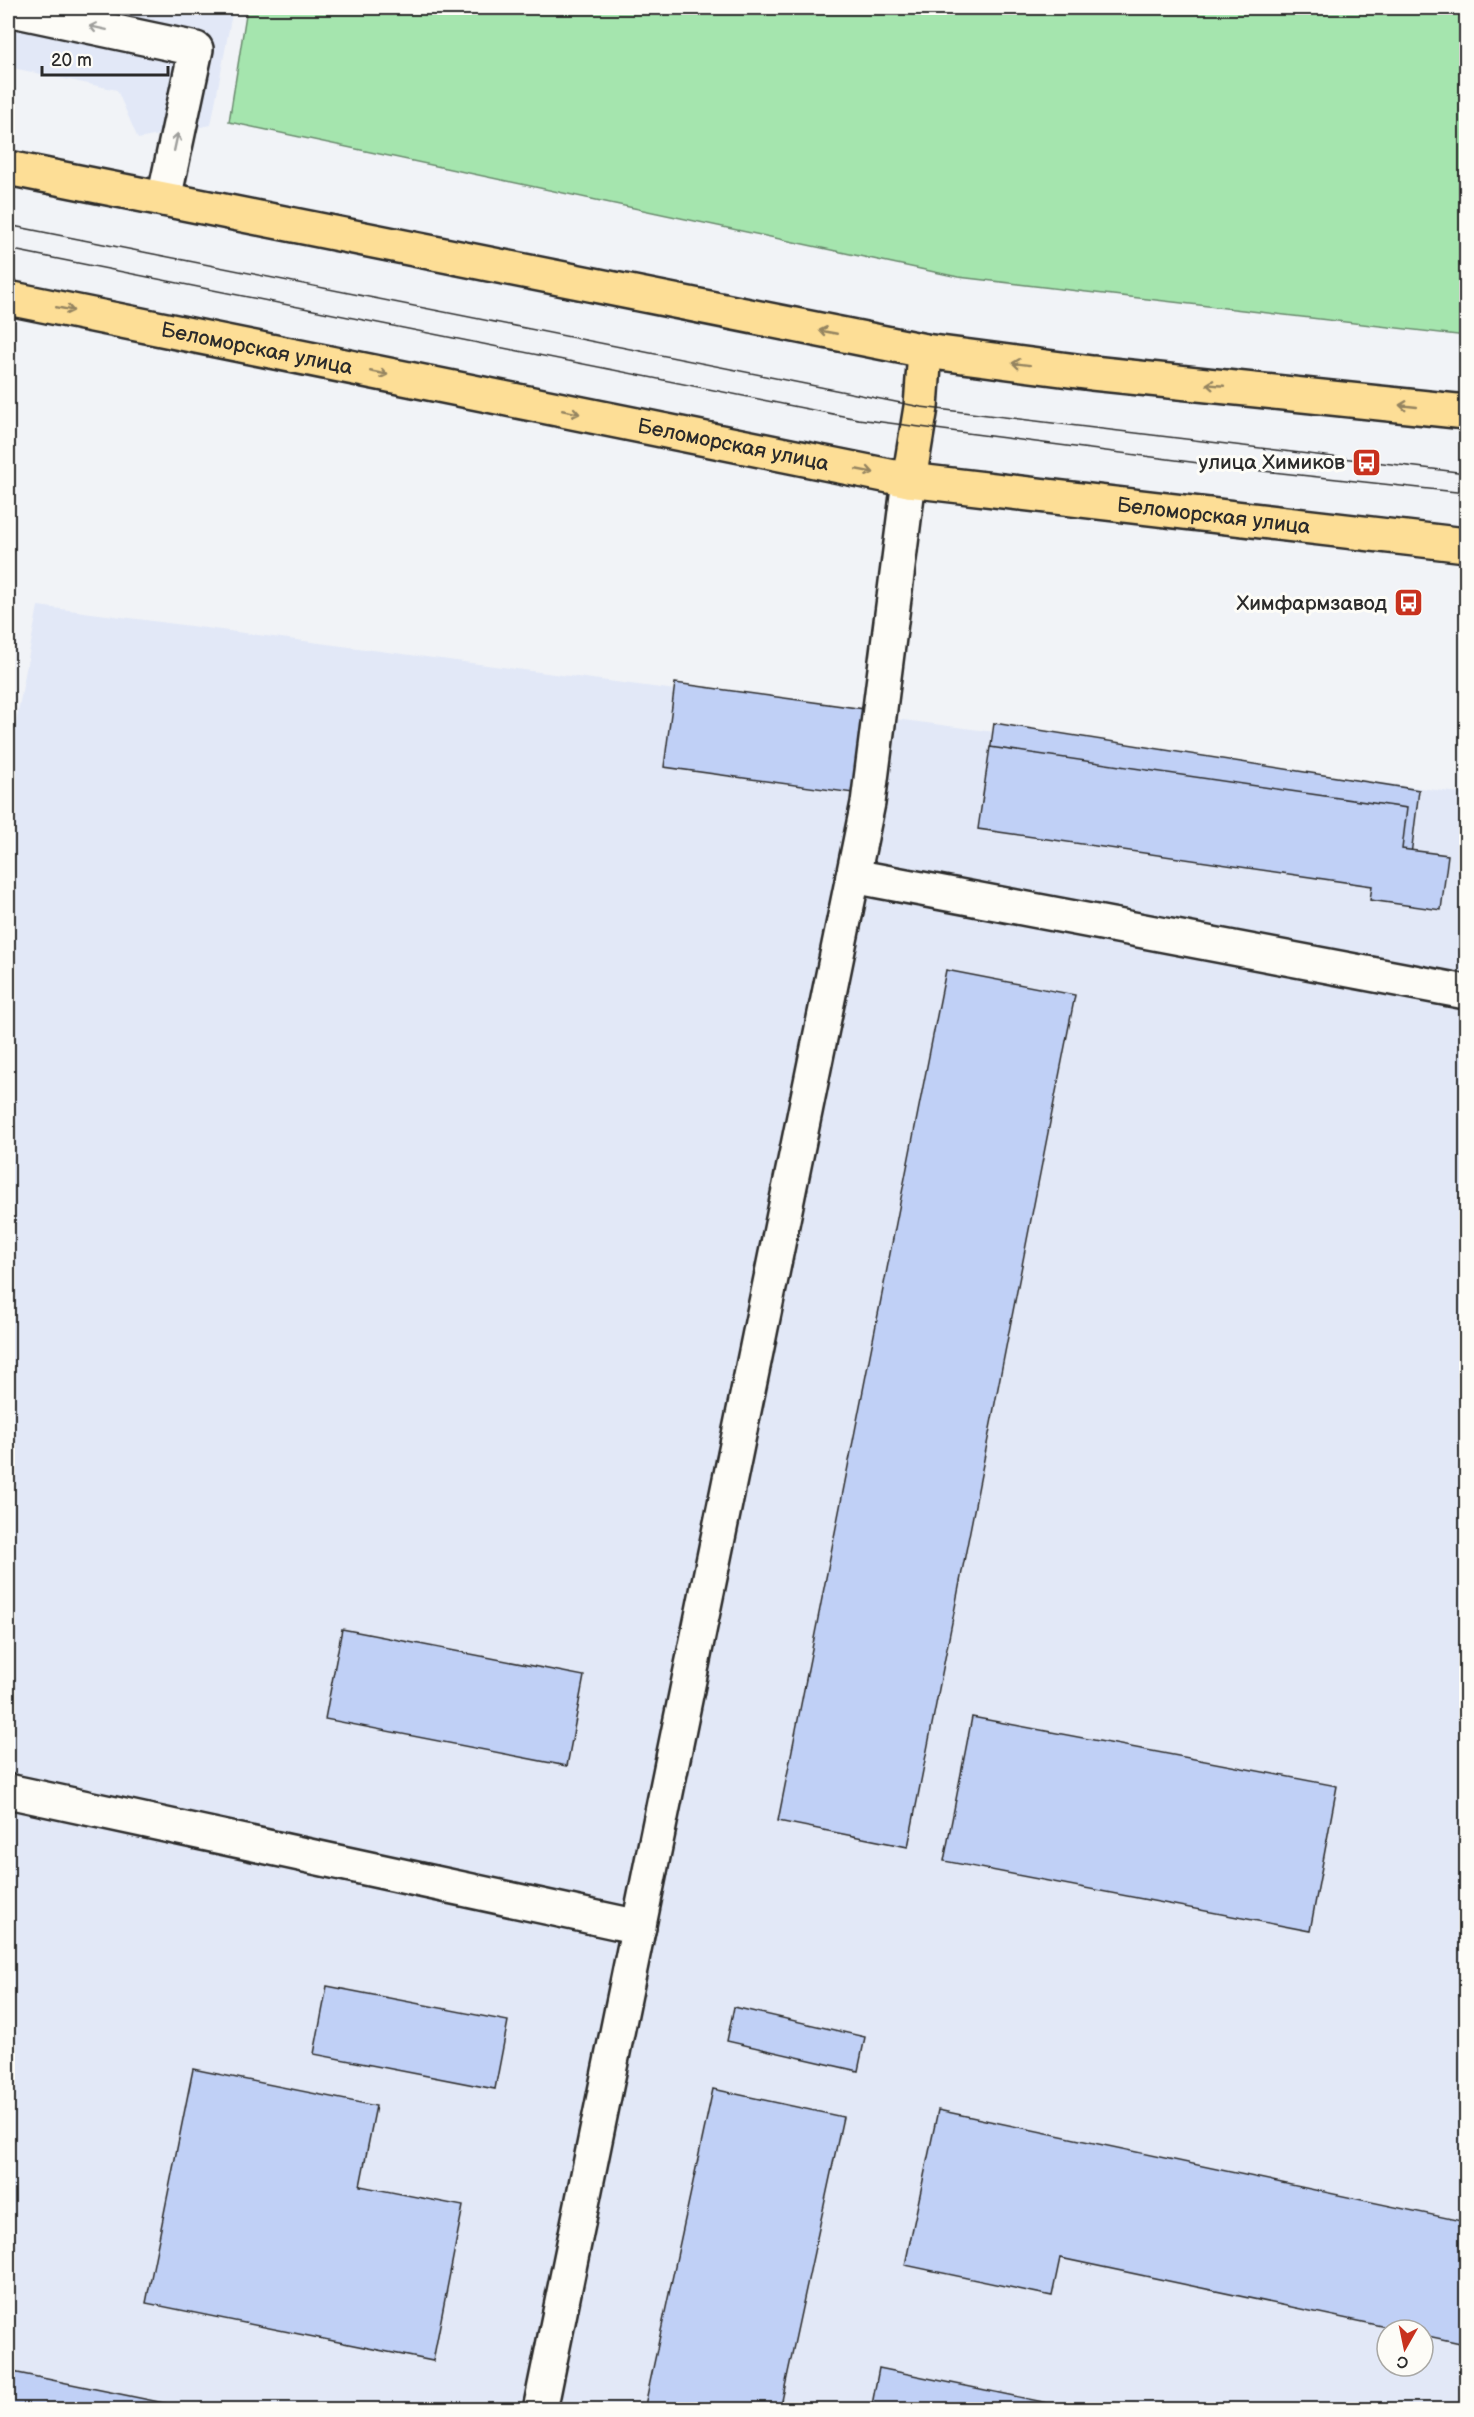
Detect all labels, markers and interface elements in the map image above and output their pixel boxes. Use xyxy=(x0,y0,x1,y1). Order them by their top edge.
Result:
one-way arrow xyxy=(89,22,108,34)
scale bar xyxy=(42,39,168,77)
text: 20 m xyxy=(51,50,92,71)
one-way arrow xyxy=(171,132,182,152)
one-way arrow xyxy=(55,304,74,315)
street label: Беломорская улица xyxy=(159,317,356,380)
one-way arrow xyxy=(819,326,839,337)
one-way arrow xyxy=(1011,358,1031,369)
one-way arrow xyxy=(369,368,389,379)
one-way arrow xyxy=(1205,379,1225,390)
one-way arrow xyxy=(1399,400,1419,411)
one-way arrow xyxy=(560,407,580,418)
street label: Беломорская улица xyxy=(635,413,832,476)
bus stop icon: улица Химиков xyxy=(1350,446,1382,478)
place label: улица Химиков xyxy=(1198,450,1345,475)
one-way arrow xyxy=(854,466,874,477)
street label: Беломорская улица xyxy=(1116,492,1313,539)
bus stop icon: Химфармзавод xyxy=(1392,587,1424,619)
place label: Химфармзавод xyxy=(1236,591,1387,616)
north arrow xyxy=(1375,2318,1435,2378)
text: С xyxy=(1396,2351,1410,2372)

